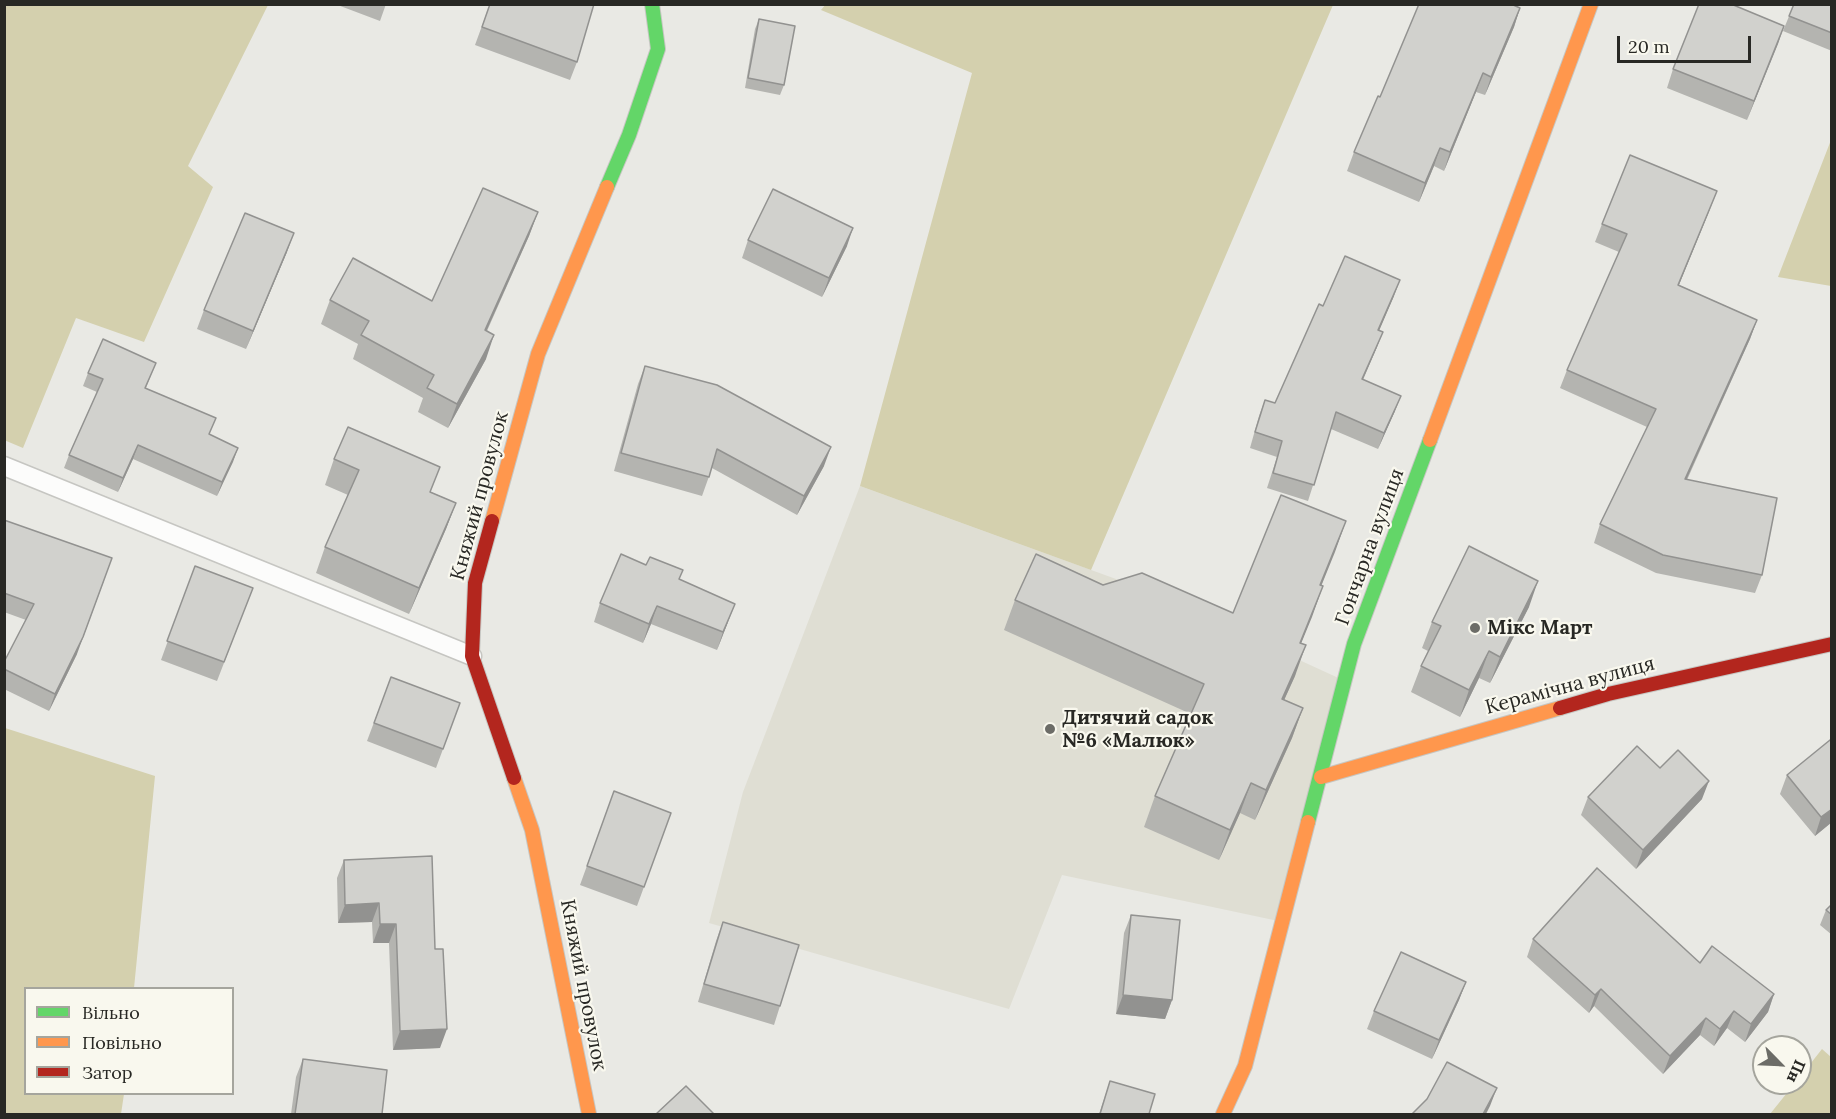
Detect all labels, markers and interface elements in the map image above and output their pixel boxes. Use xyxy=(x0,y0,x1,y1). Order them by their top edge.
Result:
scale bar xyxy=(1620,24,1754,62)
text: 20 m xyxy=(1628,35,1670,58)
street label: Княжий провулок xyxy=(446,409,514,583)
street label: Гончарна вулиця xyxy=(1331,465,1409,629)
place label: Мікс Март xyxy=(1487,616,1592,640)
marker: Мікс Март xyxy=(1468,621,1482,635)
street label: Керамічна вулиця xyxy=(1483,652,1657,720)
place label: Дитячий садок №6 «Малюк» xyxy=(1062,706,1213,753)
marker: Дитячий садок №6 «Малюк» xyxy=(1043,722,1057,736)
street label: Княжий провулок xyxy=(555,897,611,1073)
legend xyxy=(24,987,234,1095)
text: Вільно xyxy=(82,1001,140,1024)
text: Повільно xyxy=(82,1031,162,1054)
north arrow xyxy=(1752,1035,1812,1095)
text: Пн xyxy=(1783,1057,1810,1086)
text: Затор xyxy=(82,1061,133,1084)

